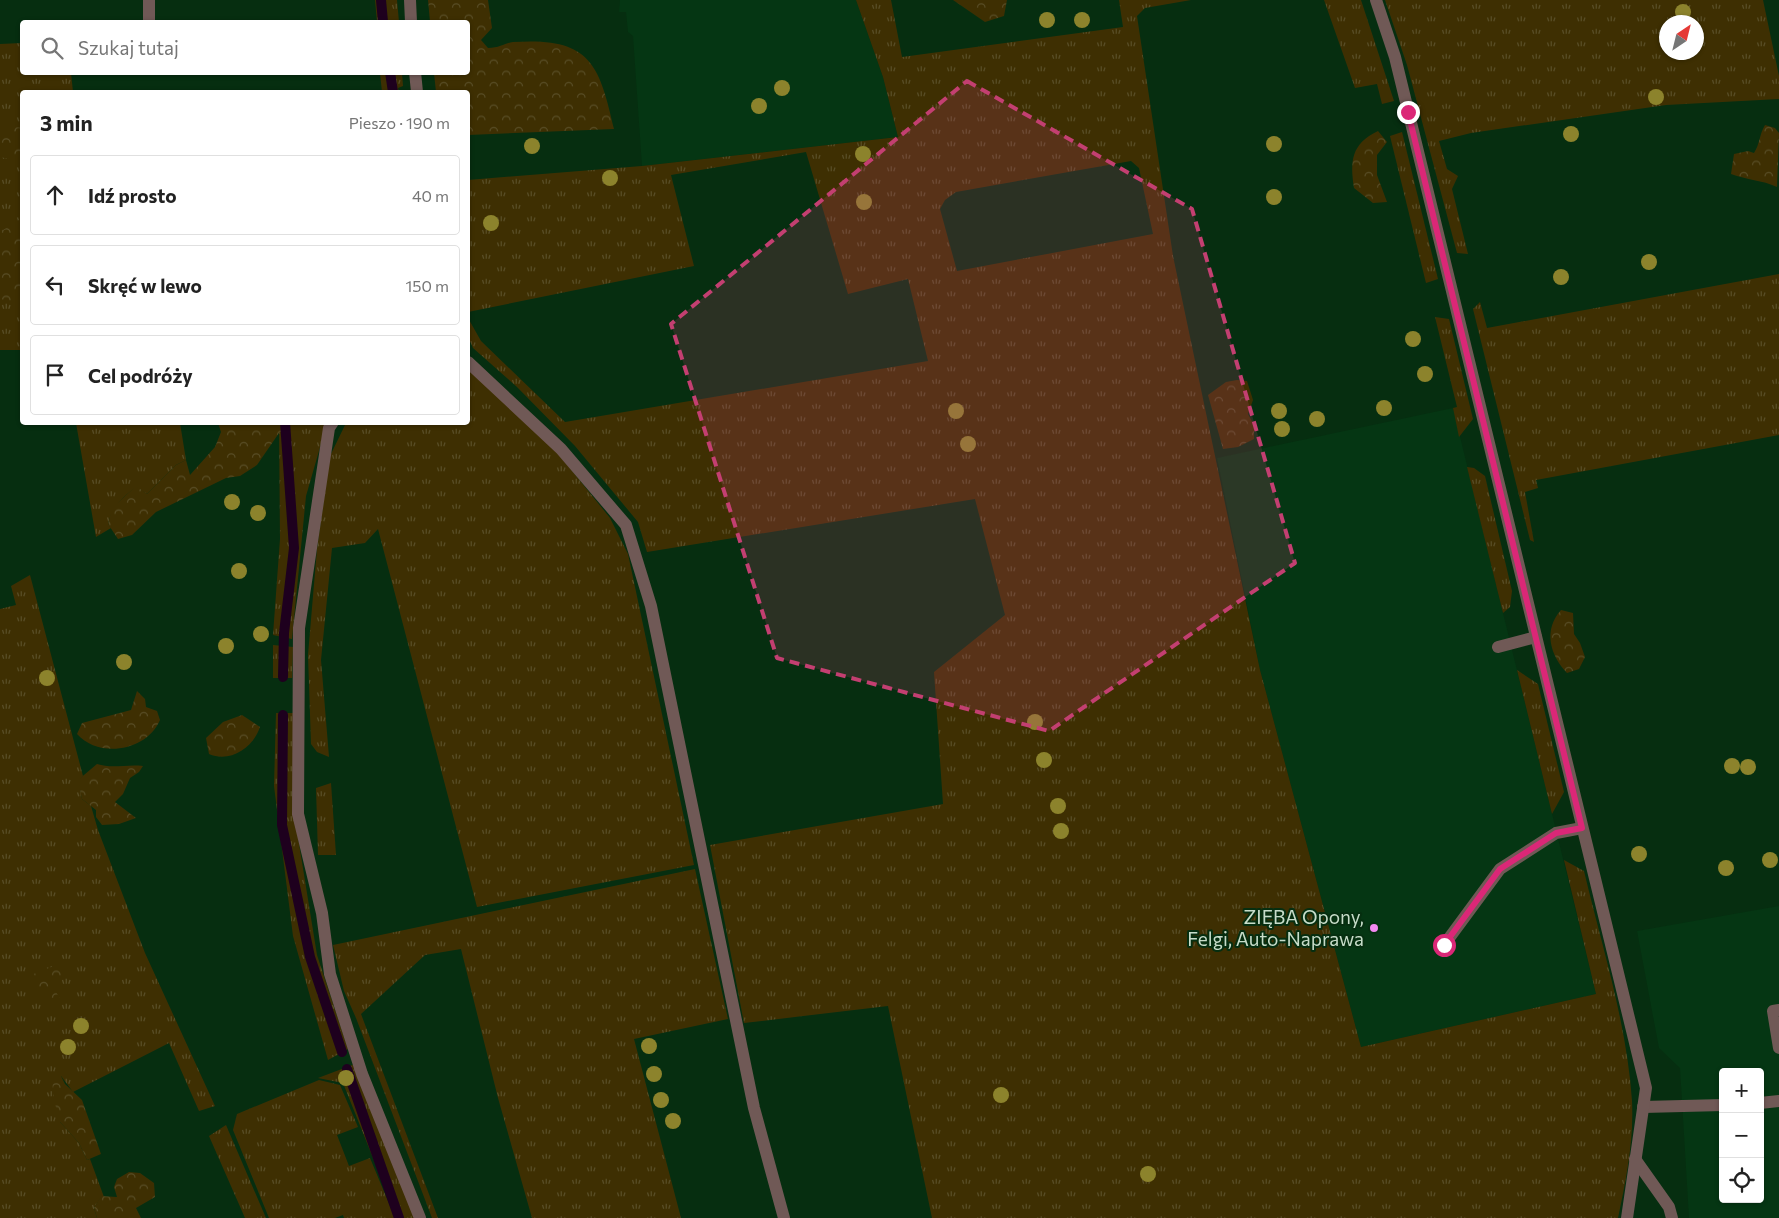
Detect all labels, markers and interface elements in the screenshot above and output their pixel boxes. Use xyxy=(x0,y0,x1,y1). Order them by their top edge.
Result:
north arrow xyxy=(1659,15,1704,60)
search box xyxy=(20,20,470,75)
icon: search xyxy=(38,34,66,62)
text: Szukaj tutaj xyxy=(78,36,179,59)
route end xyxy=(1397,101,1420,124)
text: 3 min xyxy=(40,110,93,135)
text: Pieszo · 190 m xyxy=(349,113,450,132)
icon: ahead xyxy=(41,181,69,209)
text: Idź prosto xyxy=(88,184,177,207)
text: 40 m xyxy=(412,186,449,205)
icon: left xyxy=(41,271,69,299)
text: Skręć w lewo xyxy=(88,274,202,297)
text: 150 m xyxy=(406,276,449,295)
icon: arrive xyxy=(41,361,69,389)
text: Cel podróży xyxy=(88,364,193,387)
place label: ZIĘBA Opony, Felgi, Auto-Naprawa xyxy=(1187,905,1364,950)
marker: ZIĘBA Opony, Felgi, Auto-Naprawa xyxy=(1368,922,1380,934)
route start xyxy=(1433,934,1456,957)
map controls xyxy=(1719,1068,1764,1203)
button: + xyxy=(1719,1068,1764,1113)
button: − xyxy=(1719,1113,1764,1158)
button: locate xyxy=(1719,1158,1764,1203)

